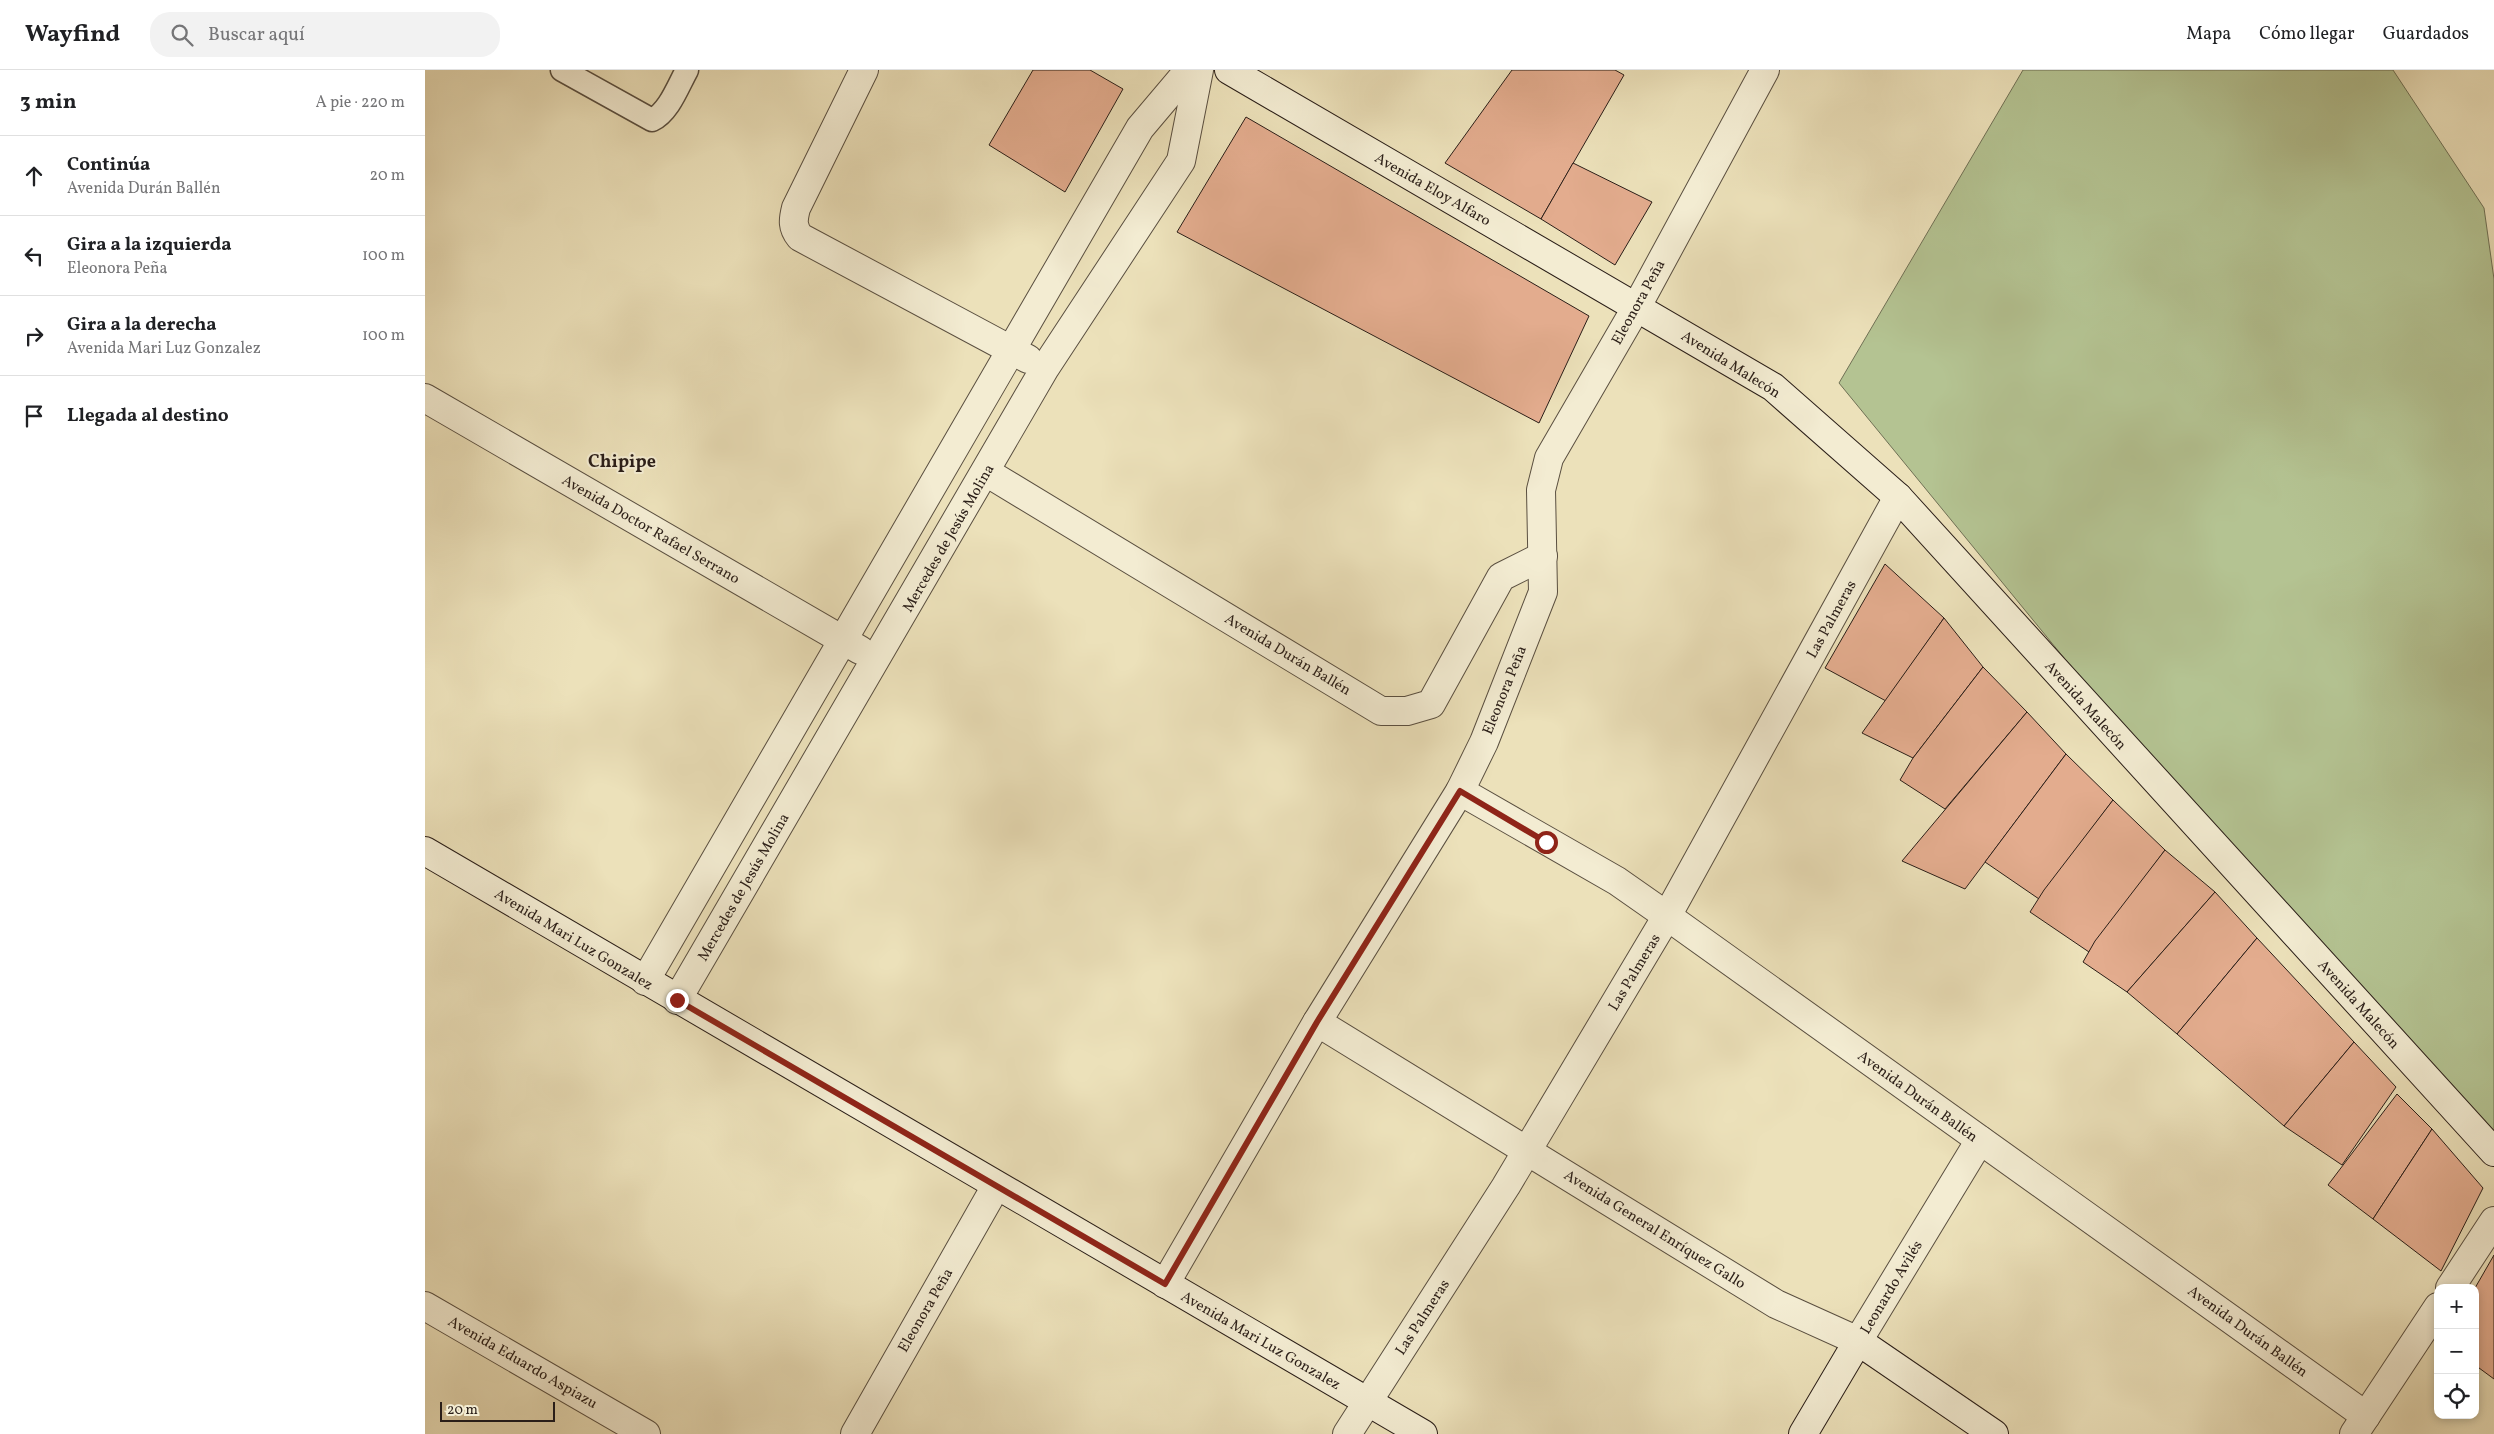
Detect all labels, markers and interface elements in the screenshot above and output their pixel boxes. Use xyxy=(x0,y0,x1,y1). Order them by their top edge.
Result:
search box xyxy=(150,12,500,57)
text: Wayfind xyxy=(25,18,120,52)
icon: search xyxy=(168,21,196,49)
text: Buscar aquí xyxy=(208,22,305,48)
text: Mapa xyxy=(2186,22,2231,47)
text: Cómo llegar xyxy=(2259,22,2355,47)
text: Guardados xyxy=(2383,22,2469,47)
text: 3 min xyxy=(20,88,76,117)
text: A pie · 220 m xyxy=(315,92,405,114)
street label: Avenida Eloy Alfaro xyxy=(1370,148,1494,232)
text: Continúa xyxy=(67,152,150,178)
icon: ahead xyxy=(20,162,48,190)
text: 20 m xyxy=(370,165,405,187)
text: Avenida Durán Ballén xyxy=(67,178,221,200)
text: Gira a la izquierda xyxy=(67,232,232,258)
icon: left xyxy=(20,242,48,270)
text: 100 m xyxy=(362,245,405,267)
street label: Eleonora Peña xyxy=(1607,256,1671,349)
text: Eleonora Peña xyxy=(67,258,168,280)
text: Gira a la derecha xyxy=(67,312,217,338)
icon: right xyxy=(20,322,48,350)
text: 100 m xyxy=(362,325,405,347)
street label: Avenida Malecón xyxy=(1676,326,1784,404)
text: Avenida Mari Luz Gonzalez xyxy=(67,338,261,360)
icon: arrive xyxy=(20,402,48,430)
text: Llegada al destino xyxy=(67,403,229,429)
district label: Chipipe xyxy=(588,450,656,475)
street label: Mercedes de Jesús Molina xyxy=(898,461,1000,617)
street label: Avenida Doctor Rafael Serrano xyxy=(557,471,743,590)
street label: Las Palmeras xyxy=(1802,577,1862,663)
street label: Avenida Durán Ballén xyxy=(1220,609,1354,701)
street label: Eleonora Peña xyxy=(1478,643,1533,738)
street label: Avenida Malecón xyxy=(2039,657,2131,755)
street label: Mercedes de Jesús Molina xyxy=(693,810,795,966)
route start xyxy=(1535,831,1558,854)
street label: Avenida Mari Luz Gonzalez xyxy=(490,885,656,996)
street label: Las Palmeras xyxy=(1604,930,1667,1015)
street label: Avenida Malecón xyxy=(2312,956,2404,1054)
route end xyxy=(666,989,689,1012)
street label: Avenida Durán Ballén xyxy=(1853,1046,1982,1148)
street label: Avenida General Enríquez Gallo xyxy=(1559,1166,1749,1295)
street label: Leonardo Avilés xyxy=(1856,1237,1929,1339)
street label: Eleonora Peña xyxy=(894,1265,959,1357)
street label: Las Palmeras xyxy=(1391,1276,1456,1360)
street label: Avenida Durán Ballén xyxy=(2183,1281,2312,1383)
map controls xyxy=(2434,1284,2479,1419)
button: + xyxy=(2434,1284,2479,1329)
street label: Avenida Mari Luz Gonzalez xyxy=(1176,1287,1344,1396)
street label: Avenida Eduardo Aspiazu xyxy=(444,1312,601,1415)
button: − xyxy=(2434,1329,2479,1374)
button: locate xyxy=(2434,1374,2479,1419)
scale bar xyxy=(440,1399,555,1422)
text: 20 m xyxy=(447,1401,478,1420)

